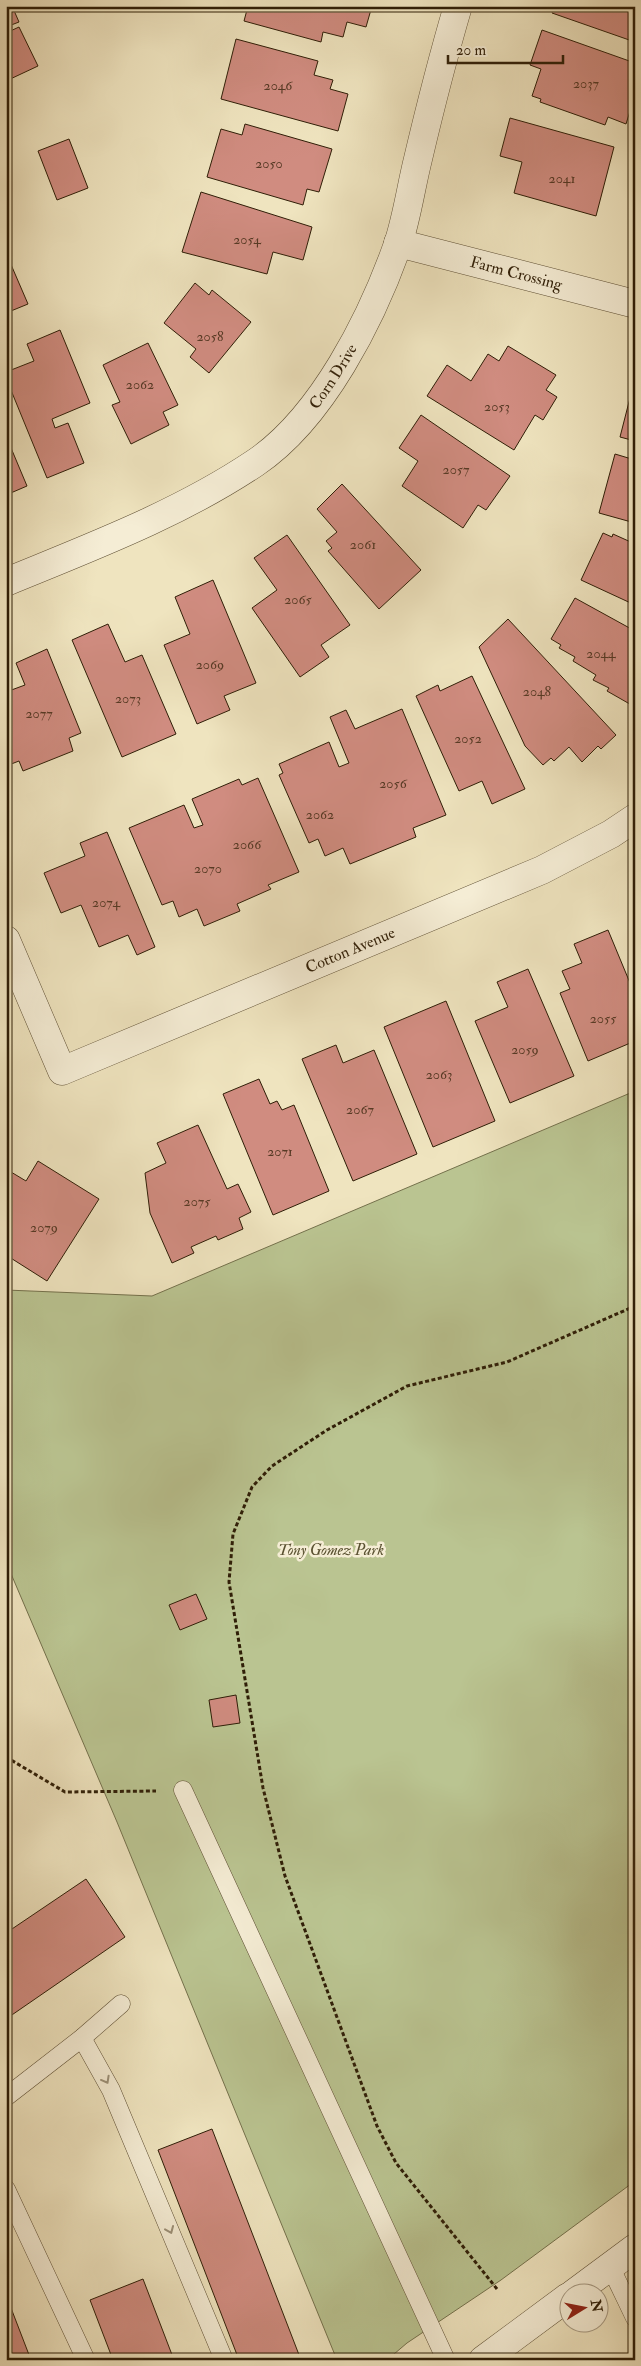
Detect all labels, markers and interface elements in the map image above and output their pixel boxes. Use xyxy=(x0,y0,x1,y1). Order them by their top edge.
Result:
scale bar xyxy=(448,32,564,64)
text: 20 m xyxy=(456,41,486,60)
house number: 2037 xyxy=(573,75,600,92)
house number: 2046 xyxy=(264,77,293,94)
house number: 2050 xyxy=(255,155,283,172)
house number: 2041 xyxy=(549,170,575,187)
house number: 2054 xyxy=(233,231,262,248)
street label: Farm Crossing xyxy=(468,252,565,295)
house number: 2058 xyxy=(197,328,224,345)
street label: Corn Drive xyxy=(305,340,362,413)
house number: 2062 xyxy=(126,376,154,393)
house number: 2053 xyxy=(484,398,510,415)
house number: 2057 xyxy=(443,461,470,478)
house number: 2061 xyxy=(350,536,376,553)
house number: 2065 xyxy=(284,591,313,608)
house number: 2044 xyxy=(586,645,617,662)
house number: 2069 xyxy=(196,656,224,673)
house number: 2048 xyxy=(523,683,552,700)
house number: 2073 xyxy=(115,690,141,707)
house number: 2077 xyxy=(25,705,53,722)
house number: 2052 xyxy=(454,730,482,747)
house number: 2056 xyxy=(379,775,408,792)
house number: 2062 xyxy=(306,806,334,823)
house number: 2066 xyxy=(233,836,262,853)
house number: 2070 xyxy=(194,860,222,877)
house number: 2074 xyxy=(92,894,121,911)
street label: Cotton Avenue xyxy=(302,923,398,978)
house number: 2055 xyxy=(590,1010,617,1027)
house number: 2059 xyxy=(511,1041,539,1058)
house number: 2063 xyxy=(426,1066,452,1083)
house number: 2067 xyxy=(346,1101,374,1118)
house number: 2071 xyxy=(267,1143,293,1160)
house number: 2075 xyxy=(184,1193,211,1210)
house number: 2079 xyxy=(30,1219,58,1236)
park label: Tony Gomez Park xyxy=(278,1540,384,1560)
one-way arrow xyxy=(100,2075,110,2084)
one-way arrow xyxy=(163,2225,174,2234)
north arrow xyxy=(558,2284,608,2334)
text: N xyxy=(587,2297,606,2314)

